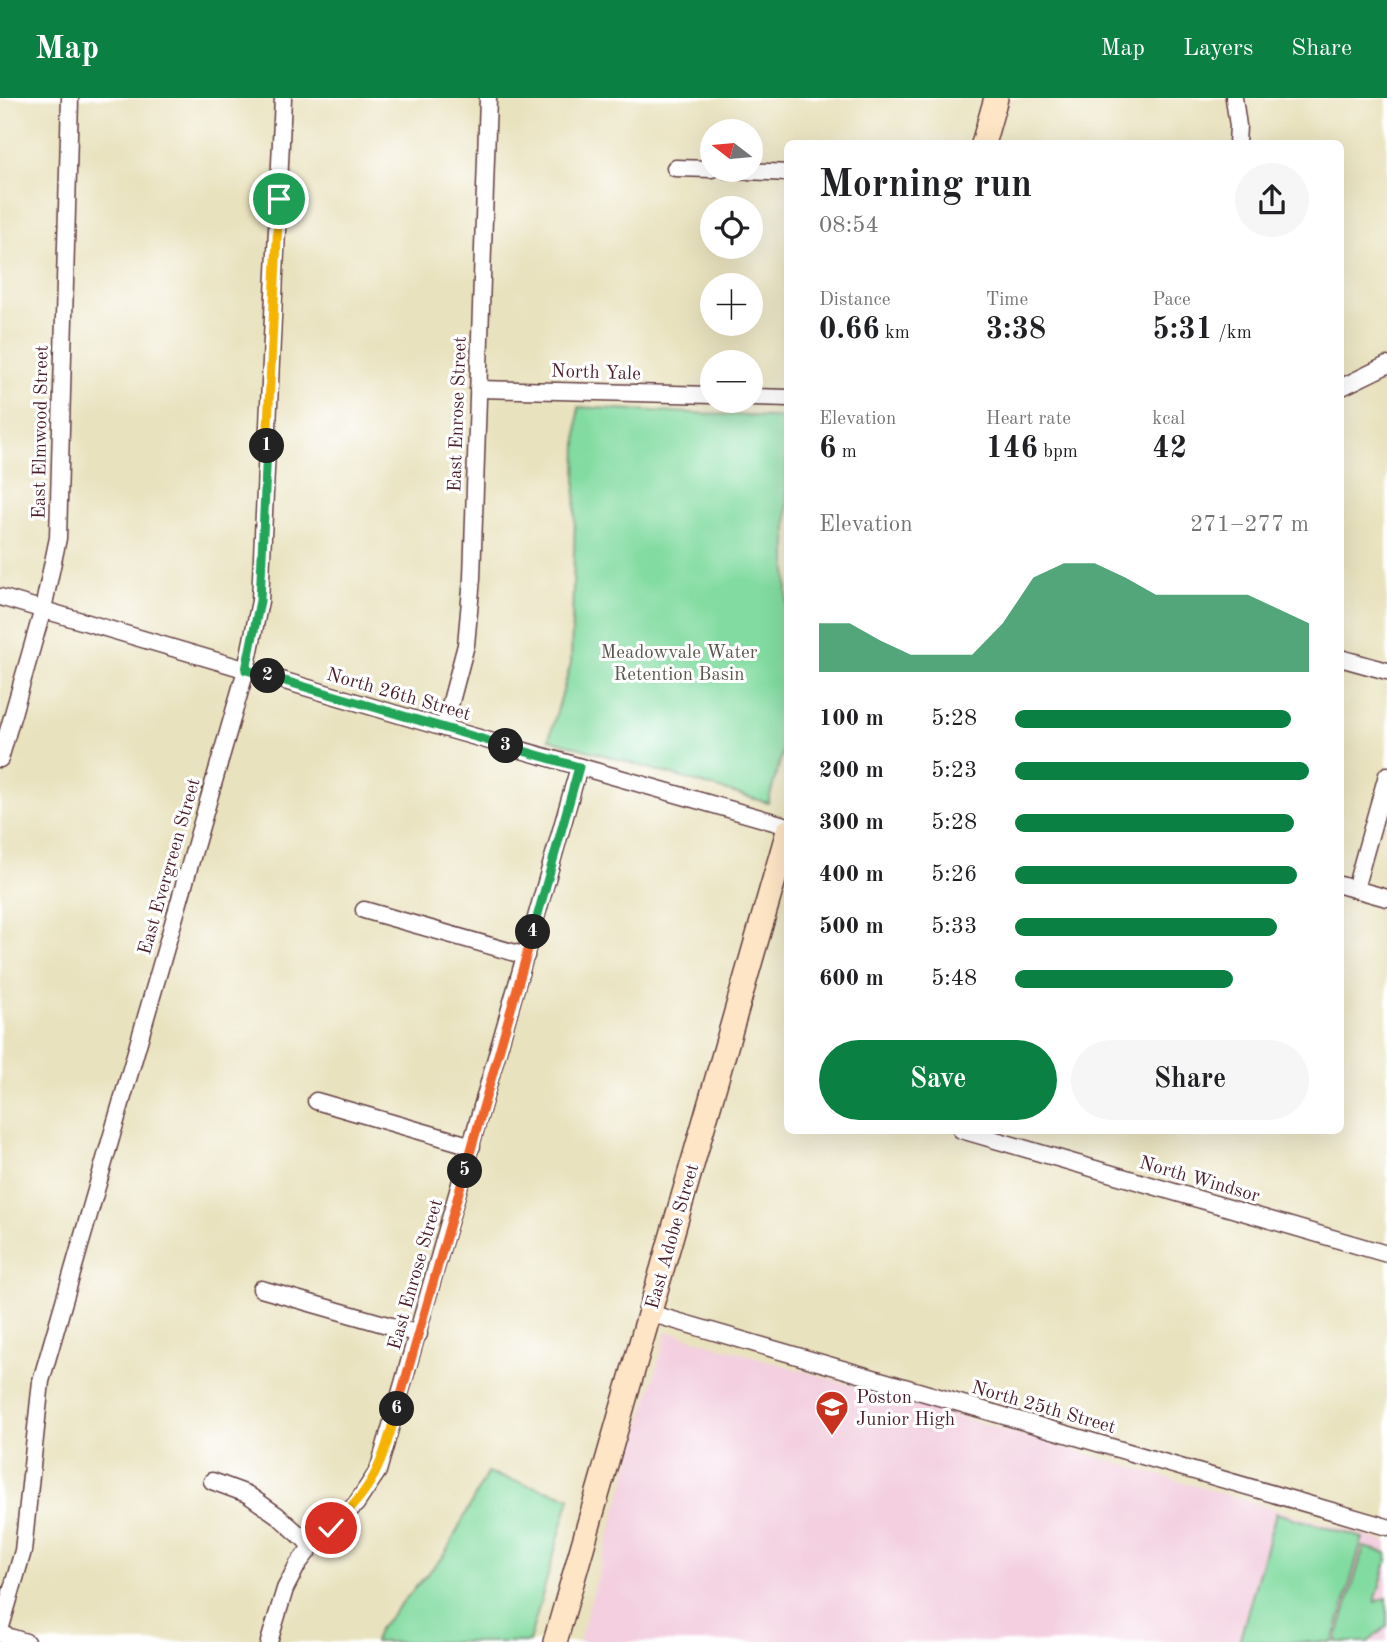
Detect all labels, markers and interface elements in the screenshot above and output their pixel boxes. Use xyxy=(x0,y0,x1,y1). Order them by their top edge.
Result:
text: Map xyxy=(35,33,99,66)
text: Map xyxy=(1101,37,1145,61)
text: Layers xyxy=(1183,37,1253,61)
text: Share xyxy=(1291,37,1352,61)
north arrow xyxy=(700,119,763,182)
map controls xyxy=(700,119,763,413)
button: share xyxy=(1235,163,1309,237)
text: Morning run xyxy=(819,167,1032,205)
pin xyxy=(249,169,309,229)
icon: arrive xyxy=(260,180,298,218)
button: locate xyxy=(700,196,763,259)
text: 08:54 xyxy=(819,214,879,237)
button: + xyxy=(700,273,763,336)
text: Distance xyxy=(819,291,891,310)
text: Time xyxy=(986,291,1028,310)
text: Pace xyxy=(1152,291,1191,310)
text: 0.66 xyxy=(819,315,880,345)
text: 3:38 xyxy=(986,315,1046,345)
text: 5:31 xyxy=(1152,315,1213,345)
text: km xyxy=(880,324,910,343)
text: /km xyxy=(1213,324,1252,343)
street label: East Enrose Street xyxy=(446,336,471,492)
street label: East Elmwood Street xyxy=(30,345,53,519)
button: − xyxy=(700,350,763,413)
street label: North Yale xyxy=(551,362,641,385)
text: Elevation xyxy=(819,410,896,429)
text: Heart rate xyxy=(986,410,1071,429)
text: kcal xyxy=(1152,410,1185,429)
pin: 1 xyxy=(250,428,284,464)
text: 6 xyxy=(819,434,836,464)
text: 146 xyxy=(986,434,1038,464)
text: 42 xyxy=(1152,434,1187,464)
text: 1 xyxy=(261,436,272,455)
text: m xyxy=(836,443,857,462)
text: bpm xyxy=(1038,443,1078,462)
text: Elevation xyxy=(819,513,913,536)
text: 271–277 m xyxy=(1190,513,1309,536)
park label: Meadowvale Water Retention Basin xyxy=(600,644,758,685)
pin: 2 xyxy=(250,658,286,694)
text: 2 xyxy=(262,666,273,685)
street label: North 26th Street xyxy=(324,666,472,725)
text: 100 m xyxy=(819,707,884,730)
text: 5:28 xyxy=(931,707,977,730)
pin: 3 xyxy=(489,728,524,764)
text: 3 xyxy=(500,736,511,755)
text: 200 m xyxy=(819,759,884,782)
text: 5:23 xyxy=(931,759,977,782)
street label: East Evergreen Street xyxy=(136,776,205,957)
text: 300 m xyxy=(819,811,884,834)
text: 5:28 xyxy=(931,811,977,834)
text: 400 m xyxy=(819,863,884,886)
text: 5:26 xyxy=(931,863,977,886)
pin: 4 xyxy=(516,914,550,950)
text: 500 m xyxy=(819,915,884,938)
text: 5:33 xyxy=(931,915,977,938)
text: 4 xyxy=(527,922,538,941)
text: 600 m xyxy=(819,967,884,990)
text: 5:48 xyxy=(931,967,977,990)
button: Save xyxy=(819,1040,1057,1120)
button: Share xyxy=(1071,1040,1309,1120)
pin: 5 xyxy=(448,1154,482,1188)
street label: North Windsor xyxy=(1137,1154,1262,1207)
text: 5 xyxy=(459,1161,470,1180)
street label: East Adobe Street xyxy=(643,1162,703,1312)
street label: East Enrose Street xyxy=(386,1197,447,1352)
street label: North 25th Street xyxy=(969,1379,1117,1438)
school or university icon: Poston Junior High xyxy=(813,1388,851,1437)
place label: Poston Junior High xyxy=(856,1389,955,1430)
pin: 6 xyxy=(380,1392,414,1426)
text: 6 xyxy=(391,1399,402,1418)
pin xyxy=(301,1498,361,1558)
icon: check xyxy=(312,1509,350,1547)

